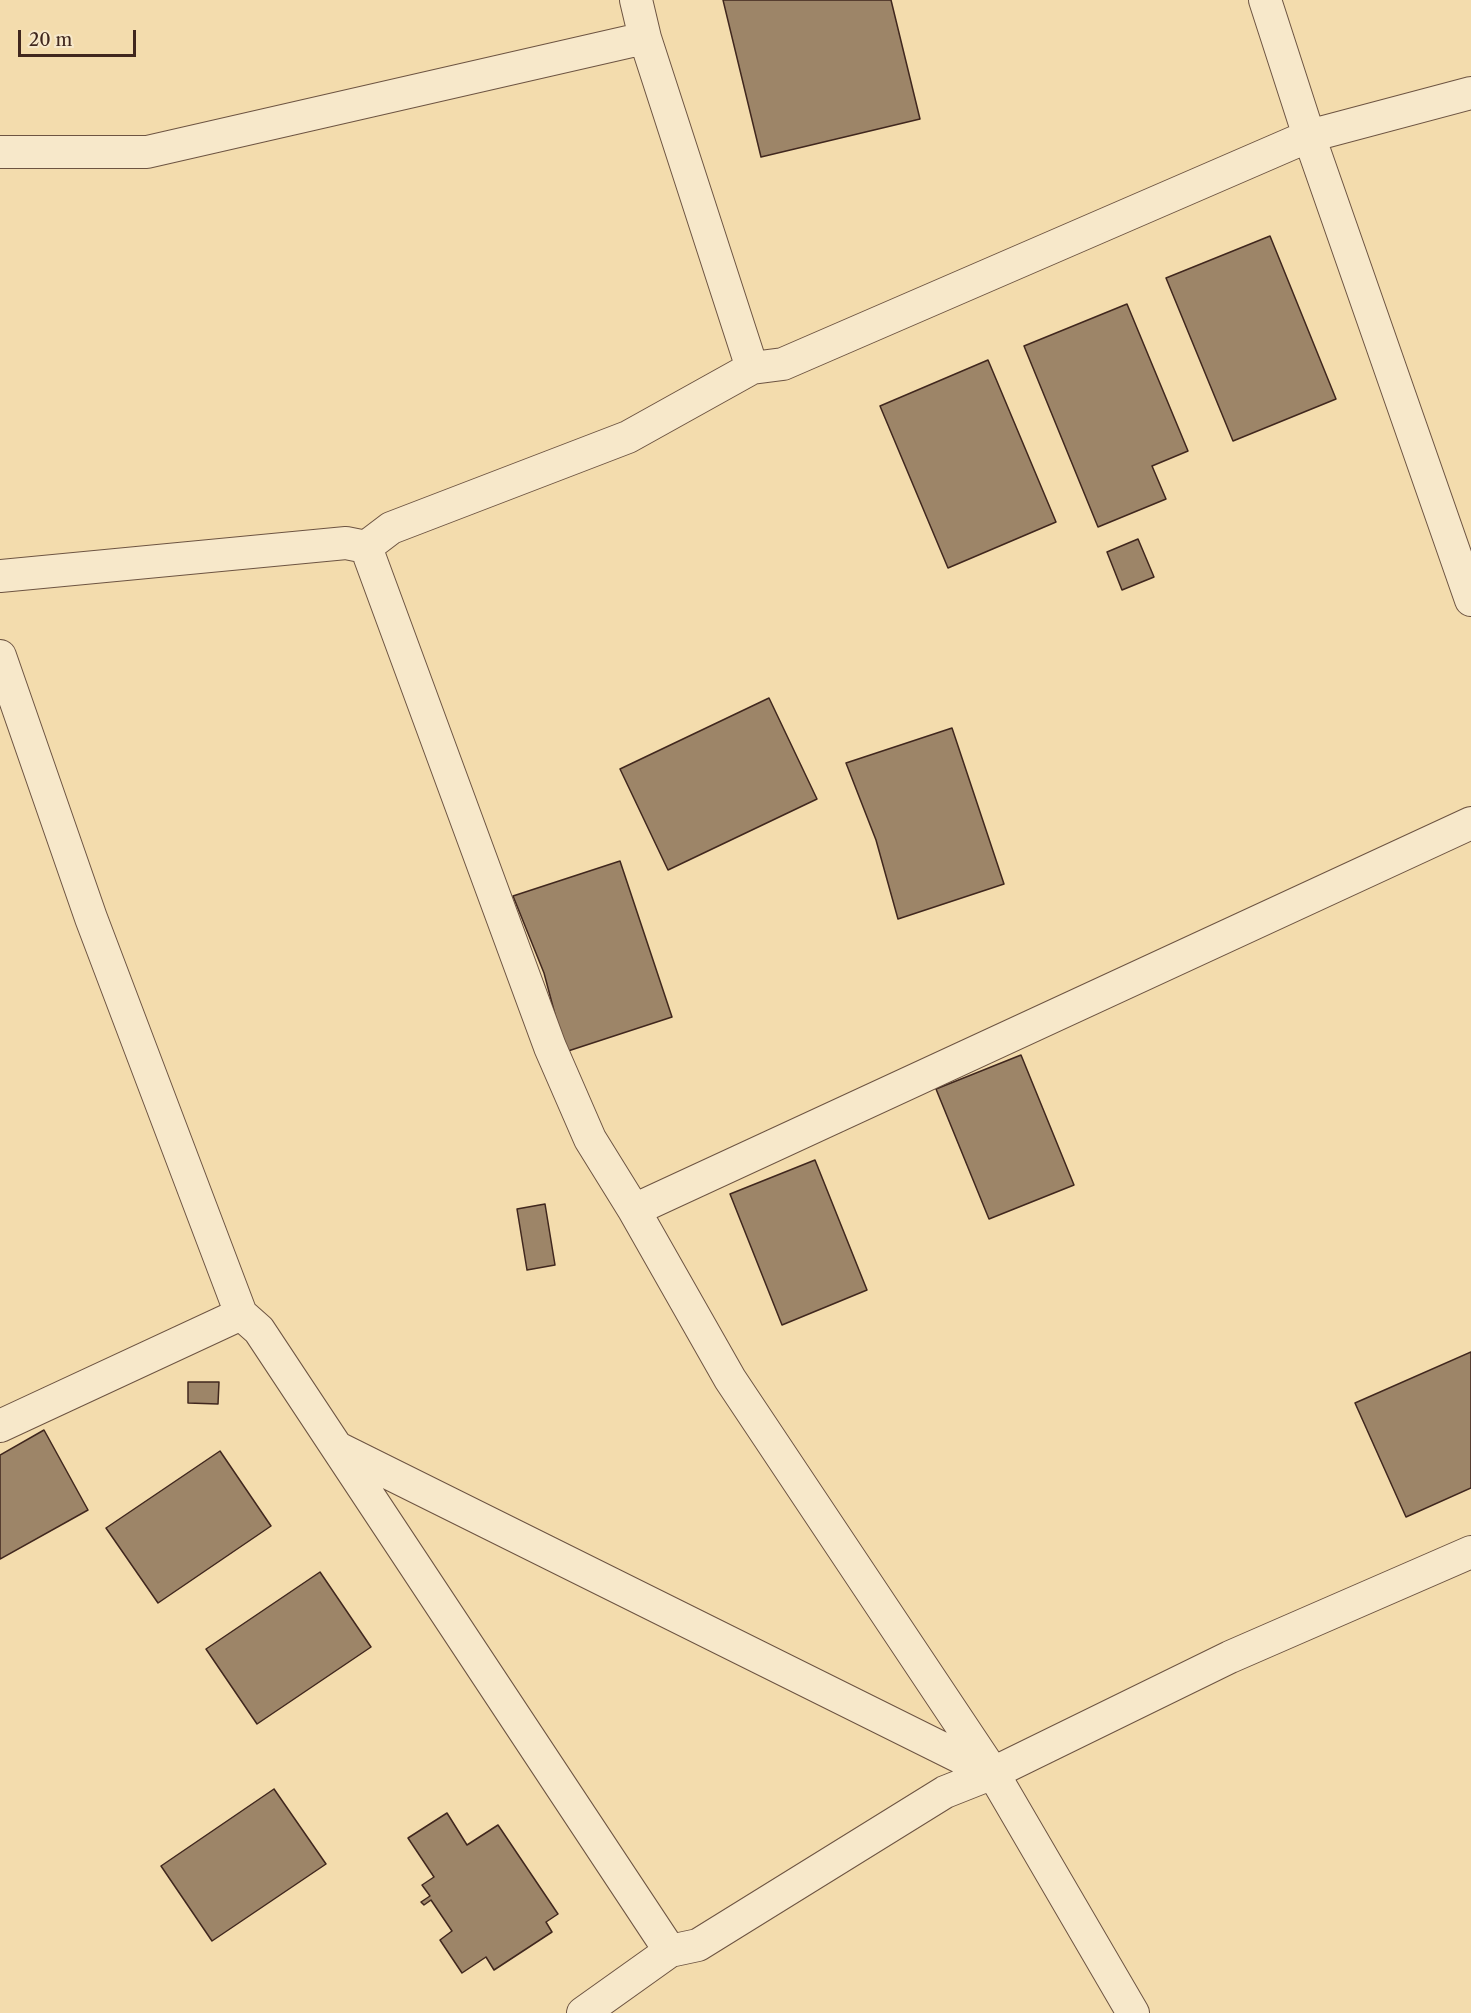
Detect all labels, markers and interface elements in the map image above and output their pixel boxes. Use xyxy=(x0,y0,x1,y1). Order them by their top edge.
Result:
scale bar xyxy=(21,18,140,56)
text: 20 m xyxy=(29,29,72,51)

